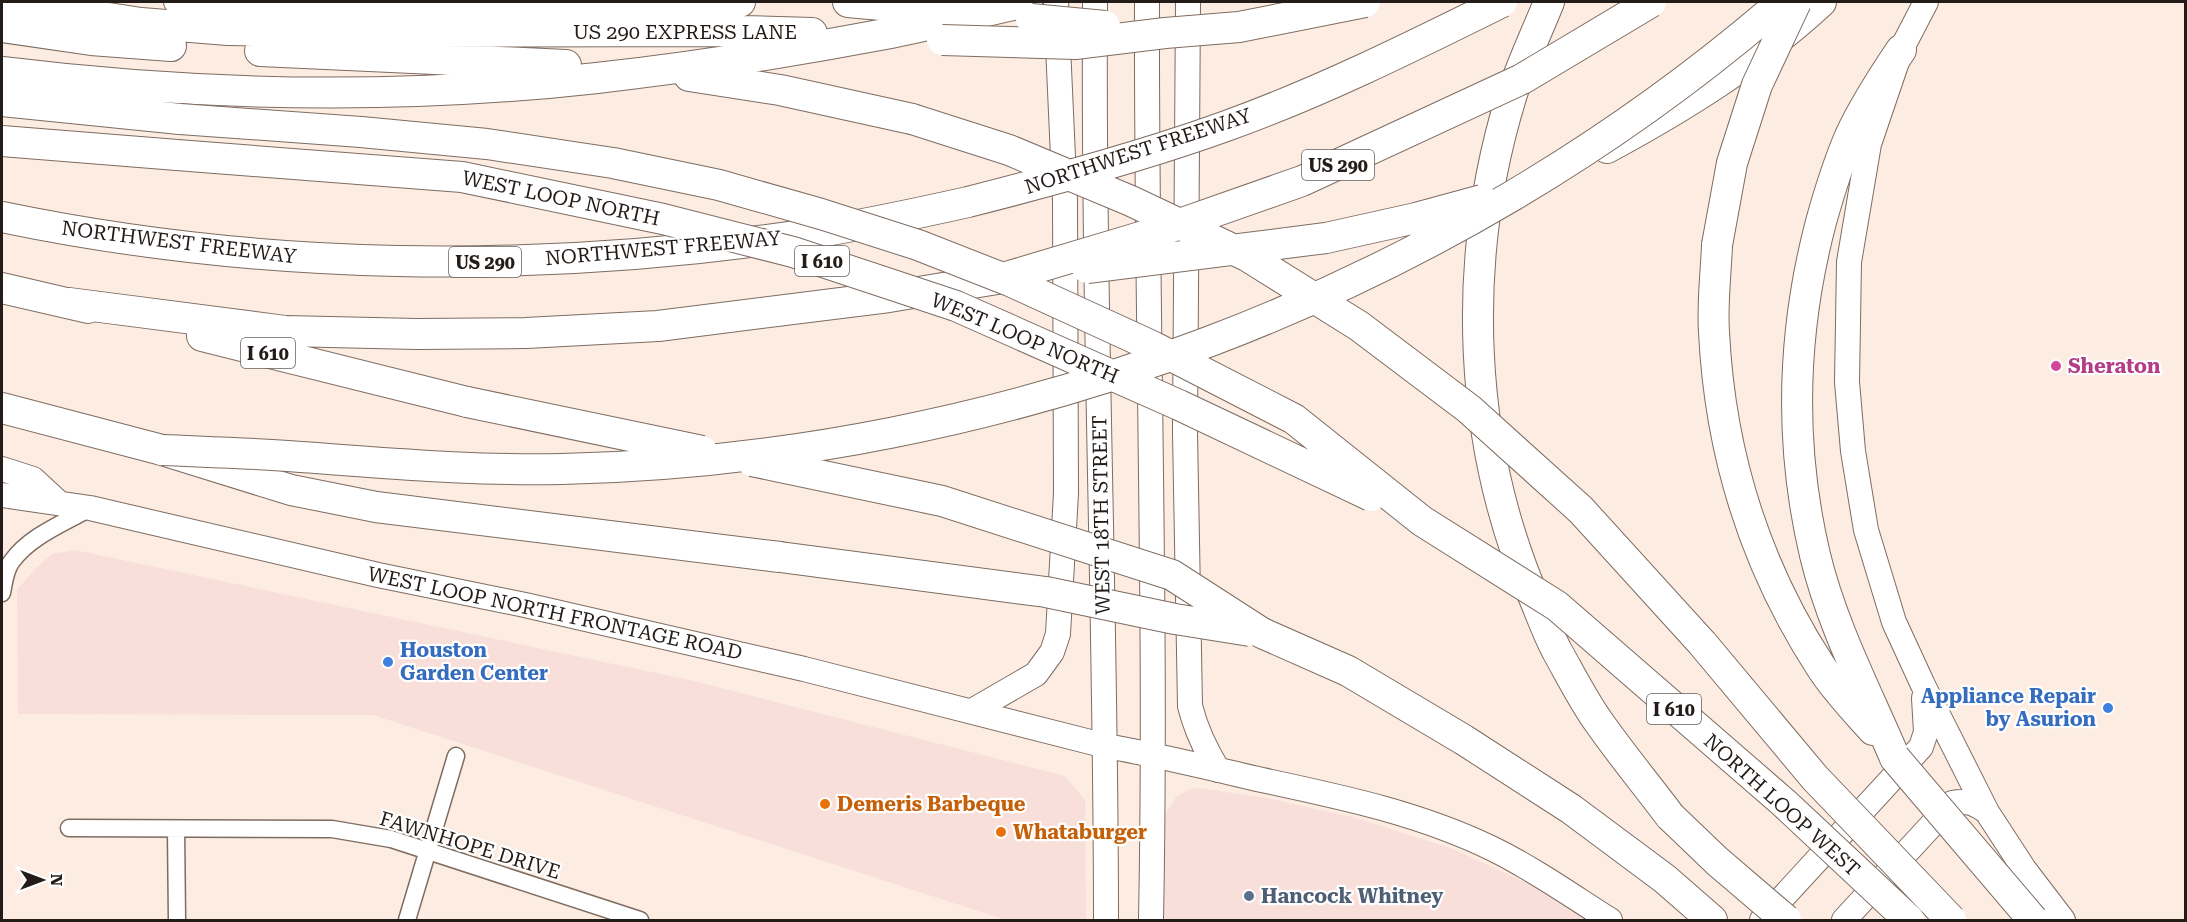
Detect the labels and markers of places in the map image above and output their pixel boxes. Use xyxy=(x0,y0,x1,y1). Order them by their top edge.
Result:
place label: Sheraton xyxy=(2068,354,2161,378)
marker: Sheraton xyxy=(2049,359,2063,373)
place label: Houston Garden Center xyxy=(400,638,548,685)
marker: Houston Garden Center xyxy=(381,655,395,669)
place label: Appliance Repair by Asurion xyxy=(1921,684,2097,731)
marker: Appliance Repair by Asurion xyxy=(2101,701,2115,715)
place label: Demeris Barbeque xyxy=(837,792,1026,816)
marker: Demeris Barbeque xyxy=(818,797,832,811)
place label: Whataburger xyxy=(1013,820,1147,844)
marker: Whataburger xyxy=(994,825,1008,839)
place label: Hancock Whitney xyxy=(1261,884,1443,908)
marker: Hancock Whitney xyxy=(1242,889,1256,903)

